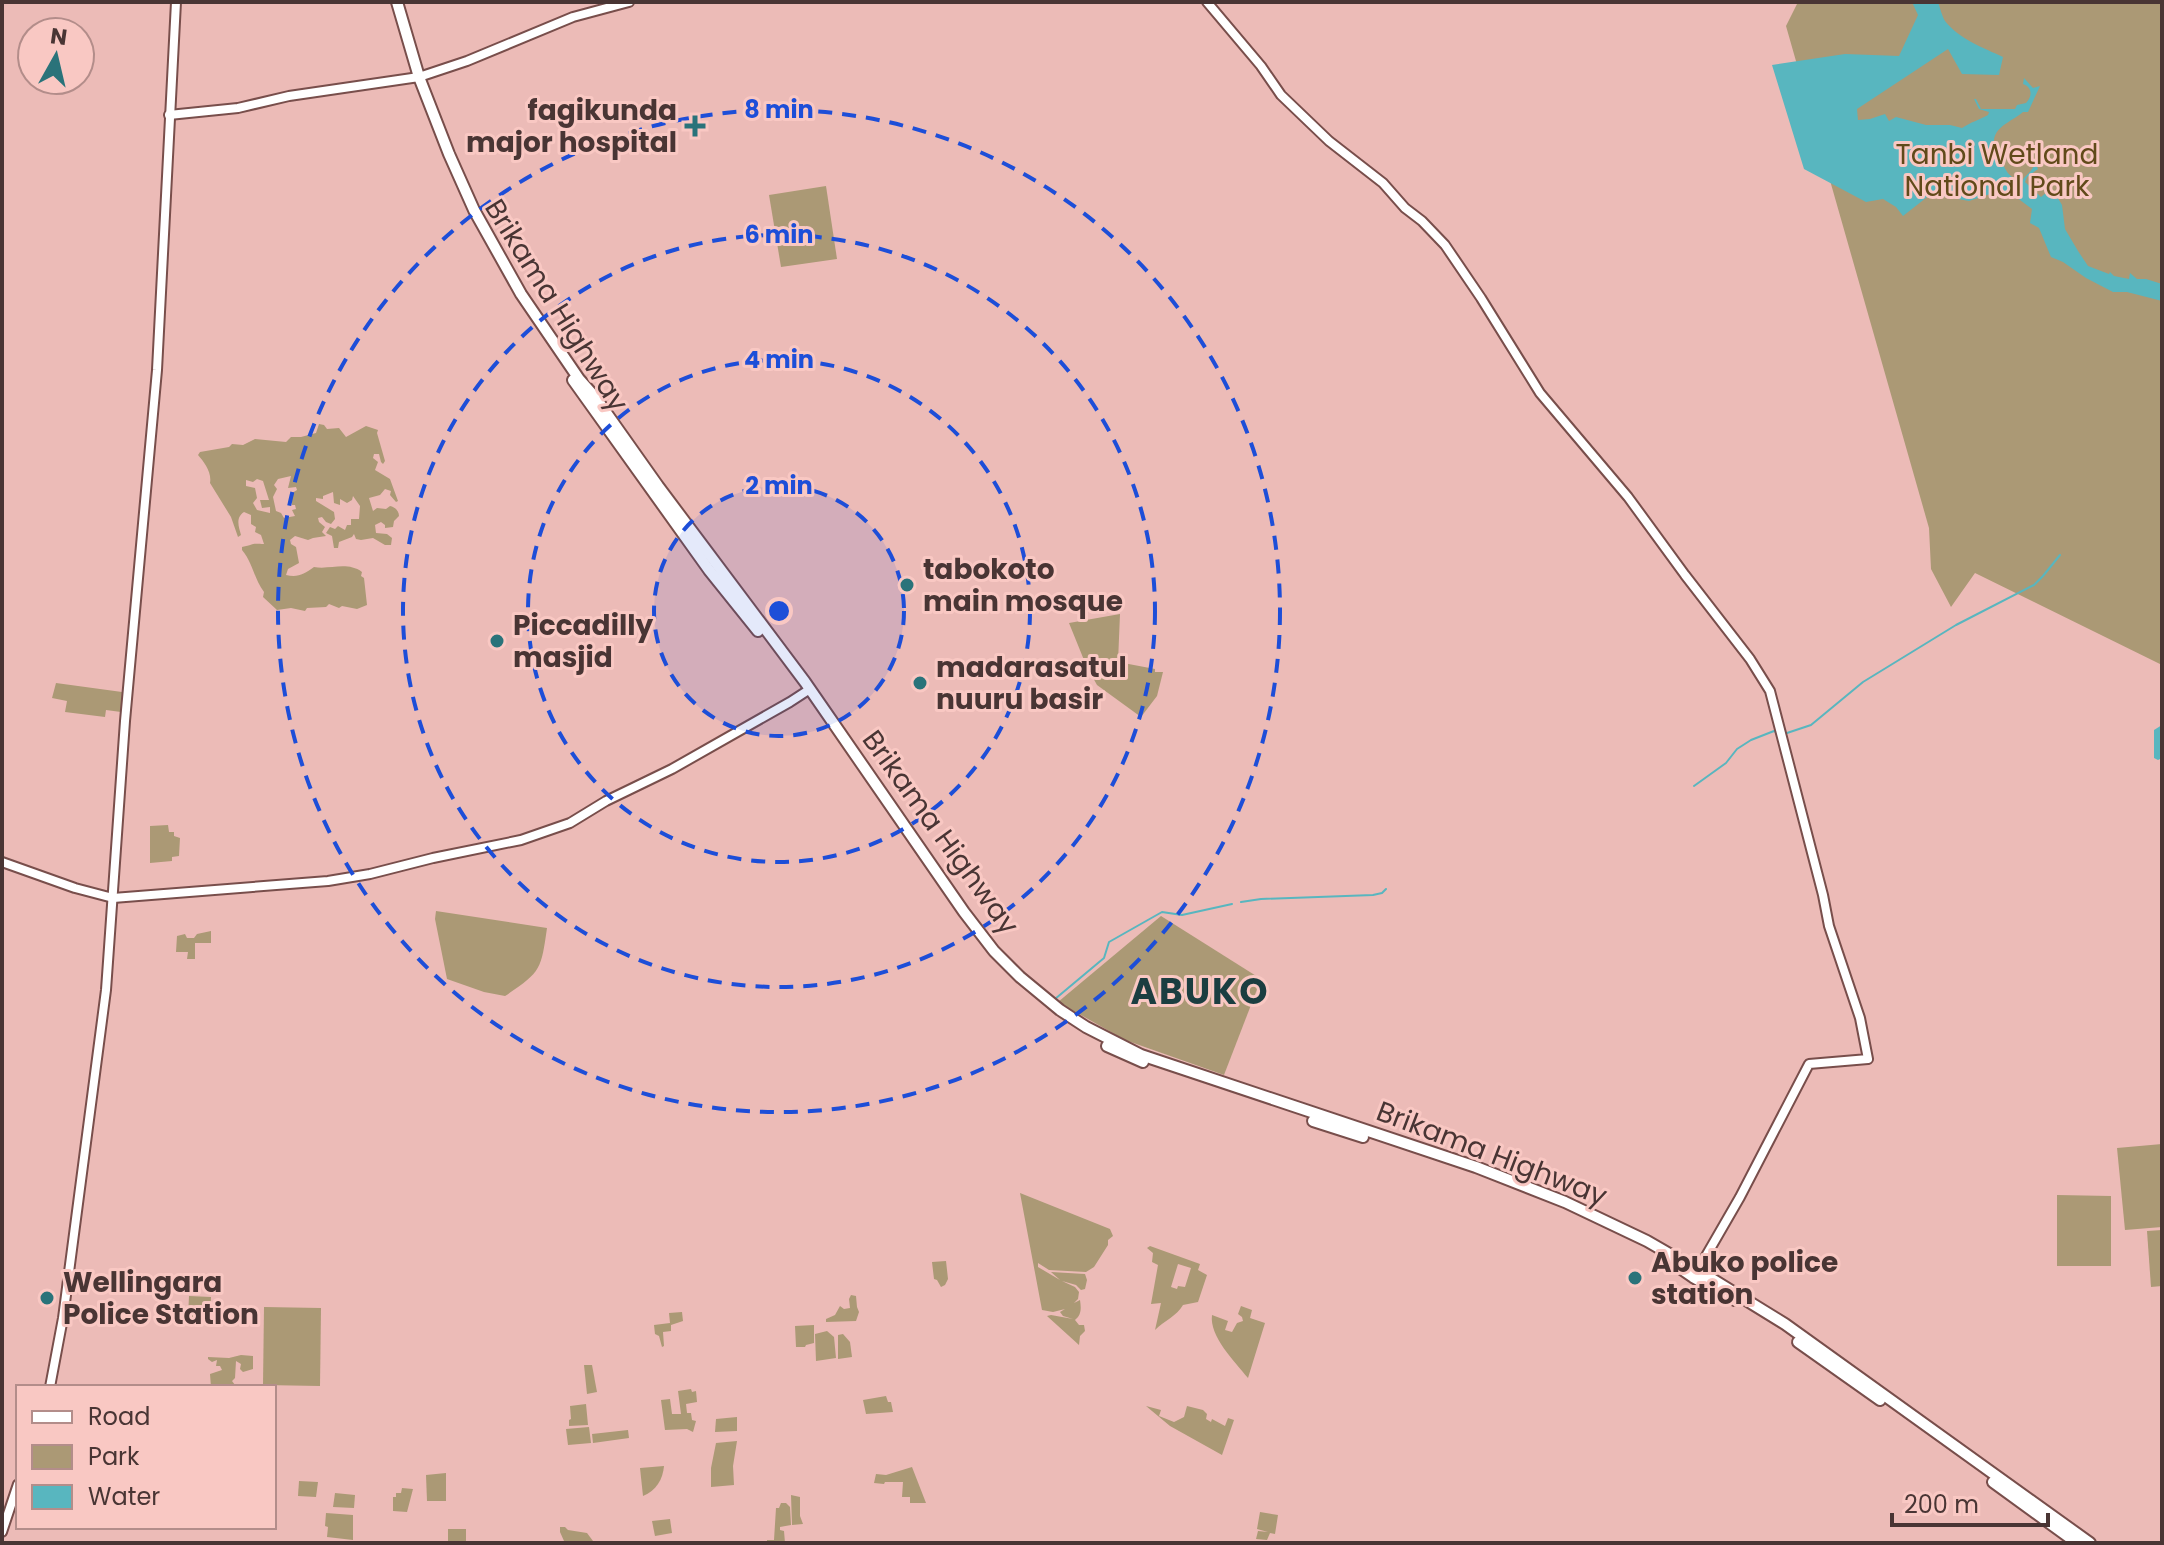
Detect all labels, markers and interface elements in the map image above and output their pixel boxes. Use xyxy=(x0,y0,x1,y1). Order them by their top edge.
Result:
north arrow xyxy=(16,16,96,96)
text: N xyxy=(48,20,69,53)
place label: fagikunda major hospital xyxy=(466,91,677,162)
text: 8 min xyxy=(744,93,814,126)
marker: fagikunda major hospital xyxy=(684,115,706,137)
park label: Tanbi Wetland National Park xyxy=(1896,135,2098,206)
street label: Brikama Highway xyxy=(475,192,638,419)
text: 6 min xyxy=(744,218,814,251)
text: 4 min xyxy=(744,343,814,376)
text: 2 min xyxy=(745,469,813,502)
place label: tabokoto main mosque xyxy=(923,550,1123,621)
marker: tabokoto main mosque xyxy=(898,576,916,594)
centre of rings xyxy=(765,597,793,625)
place label: Piccadilly masjid xyxy=(513,606,653,677)
marker: Piccadilly masjid xyxy=(488,632,506,650)
place label: madarasatul nuuru basir xyxy=(936,648,1127,719)
marker: madarasatul nuuru basir xyxy=(911,674,929,692)
street label: Brikama Highway xyxy=(853,722,1028,943)
district label: ABUKO xyxy=(1130,966,1270,1017)
street label: Brikama Highway xyxy=(1371,1092,1613,1215)
place label: Abuko police station xyxy=(1651,1243,1838,1314)
place label: Wellingara Police Station xyxy=(63,1263,259,1334)
marker: Abuko police station xyxy=(1626,1269,1644,1287)
marker: Wellingara Police Station xyxy=(38,1289,56,1307)
legend xyxy=(16,1385,276,1529)
text: Road xyxy=(88,1400,150,1433)
text: Park xyxy=(88,1440,140,1473)
scale bar xyxy=(1892,1477,2048,1527)
text: Water xyxy=(88,1480,160,1513)
text: 200 m xyxy=(1904,1488,1979,1521)

